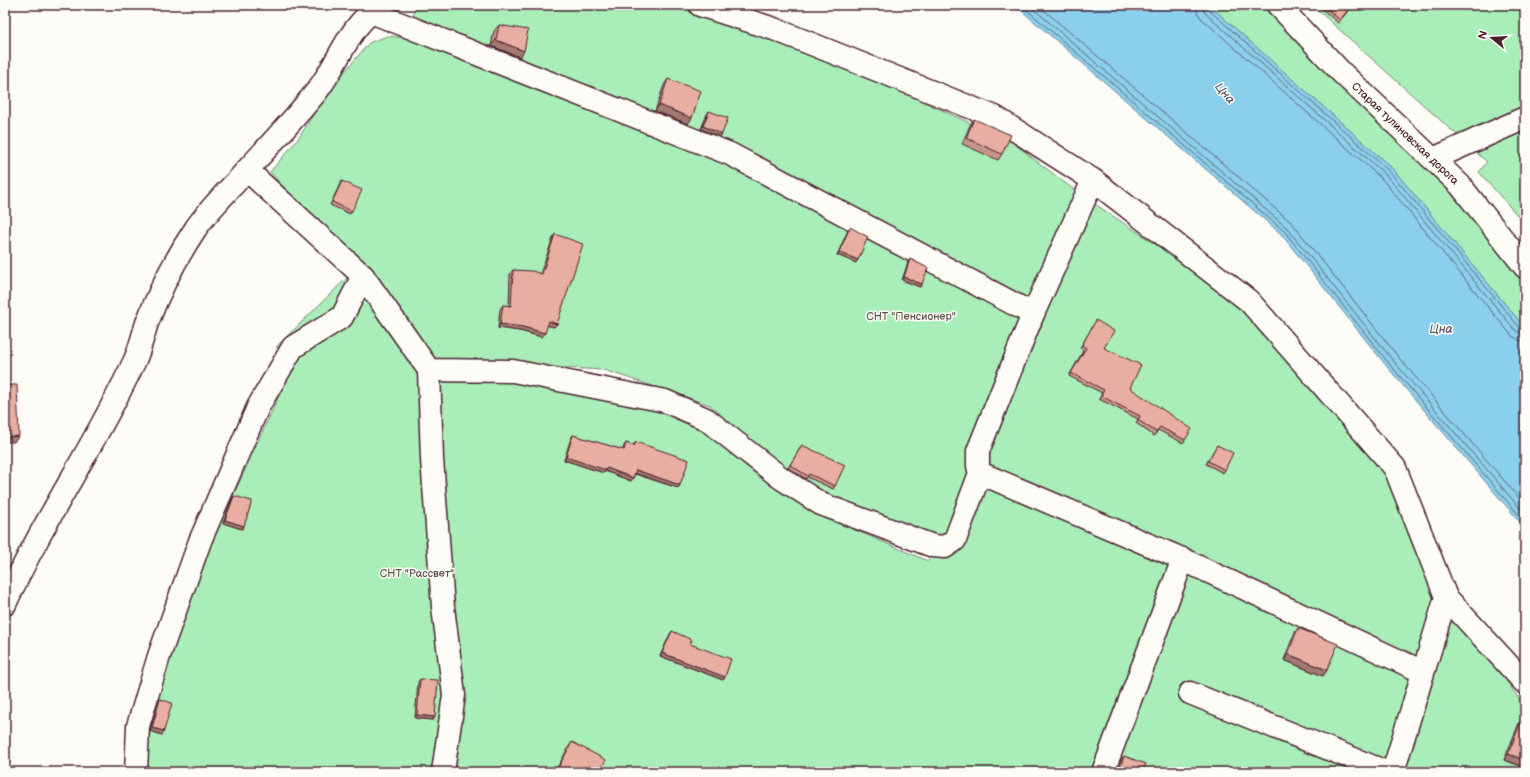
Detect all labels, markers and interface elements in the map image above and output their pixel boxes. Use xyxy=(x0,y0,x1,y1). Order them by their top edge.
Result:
north arrow xyxy=(1472,18,1512,58)
text: N xyxy=(1476,29,1490,41)
water label: Цна xyxy=(1211,80,1238,107)
street label: Старая тулиновская дорога xyxy=(1349,80,1462,188)
park label: СНТ "Пенсионер" xyxy=(866,310,956,323)
water label: Цна xyxy=(1429,322,1453,337)
park label: СНТ "Рассвет" xyxy=(380,567,454,580)

